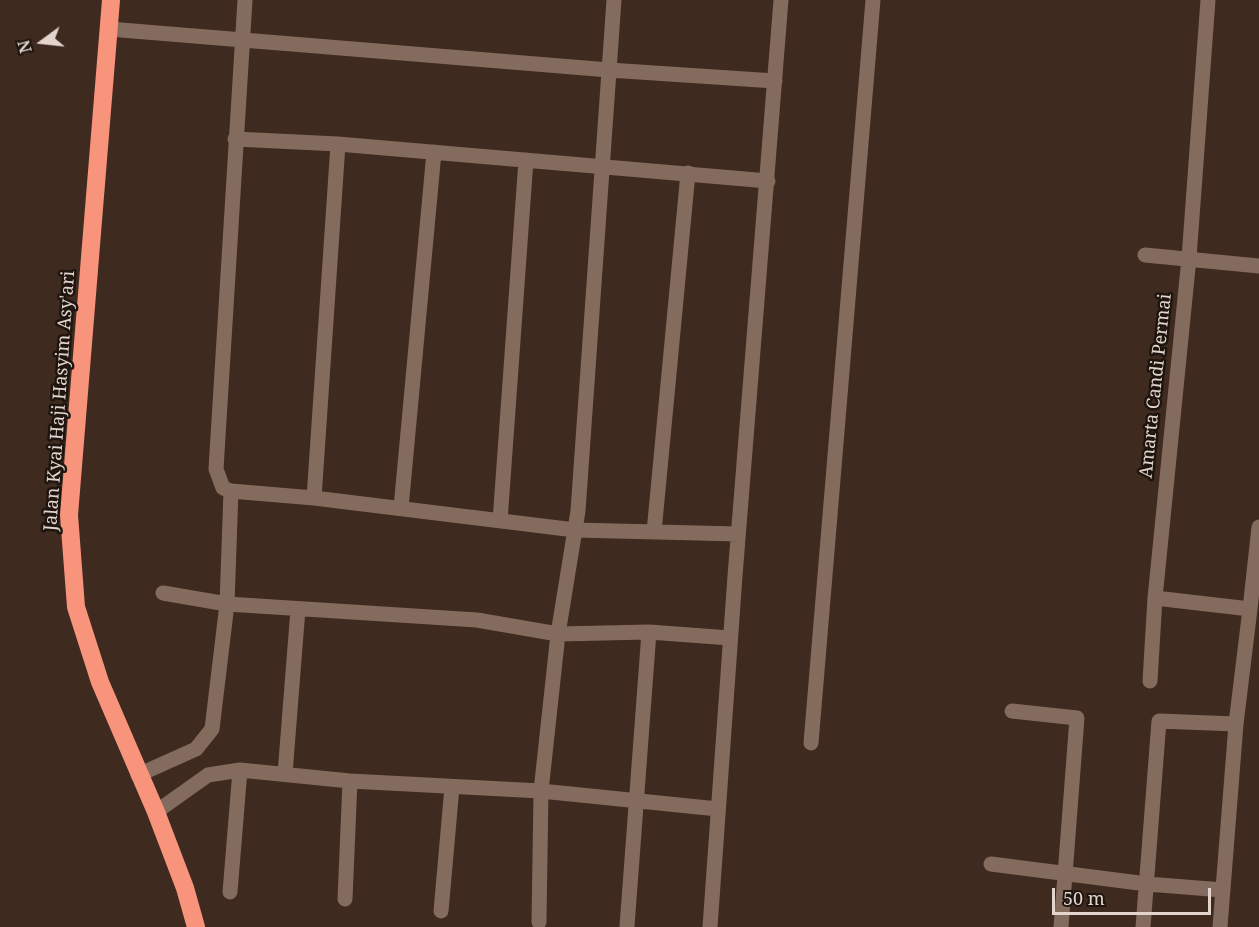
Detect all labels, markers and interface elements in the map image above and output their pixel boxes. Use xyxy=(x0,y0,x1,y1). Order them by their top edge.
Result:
north arrow xyxy=(12,12,72,72)
text: N xyxy=(12,38,37,56)
street label: Jalan Kyai Haji Hasyim Asy'ari xyxy=(40,270,80,532)
street label: Amarta Candi Permai xyxy=(1136,293,1176,479)
scale bar xyxy=(1055,876,1214,914)
text: 50 m xyxy=(1063,886,1105,910)

